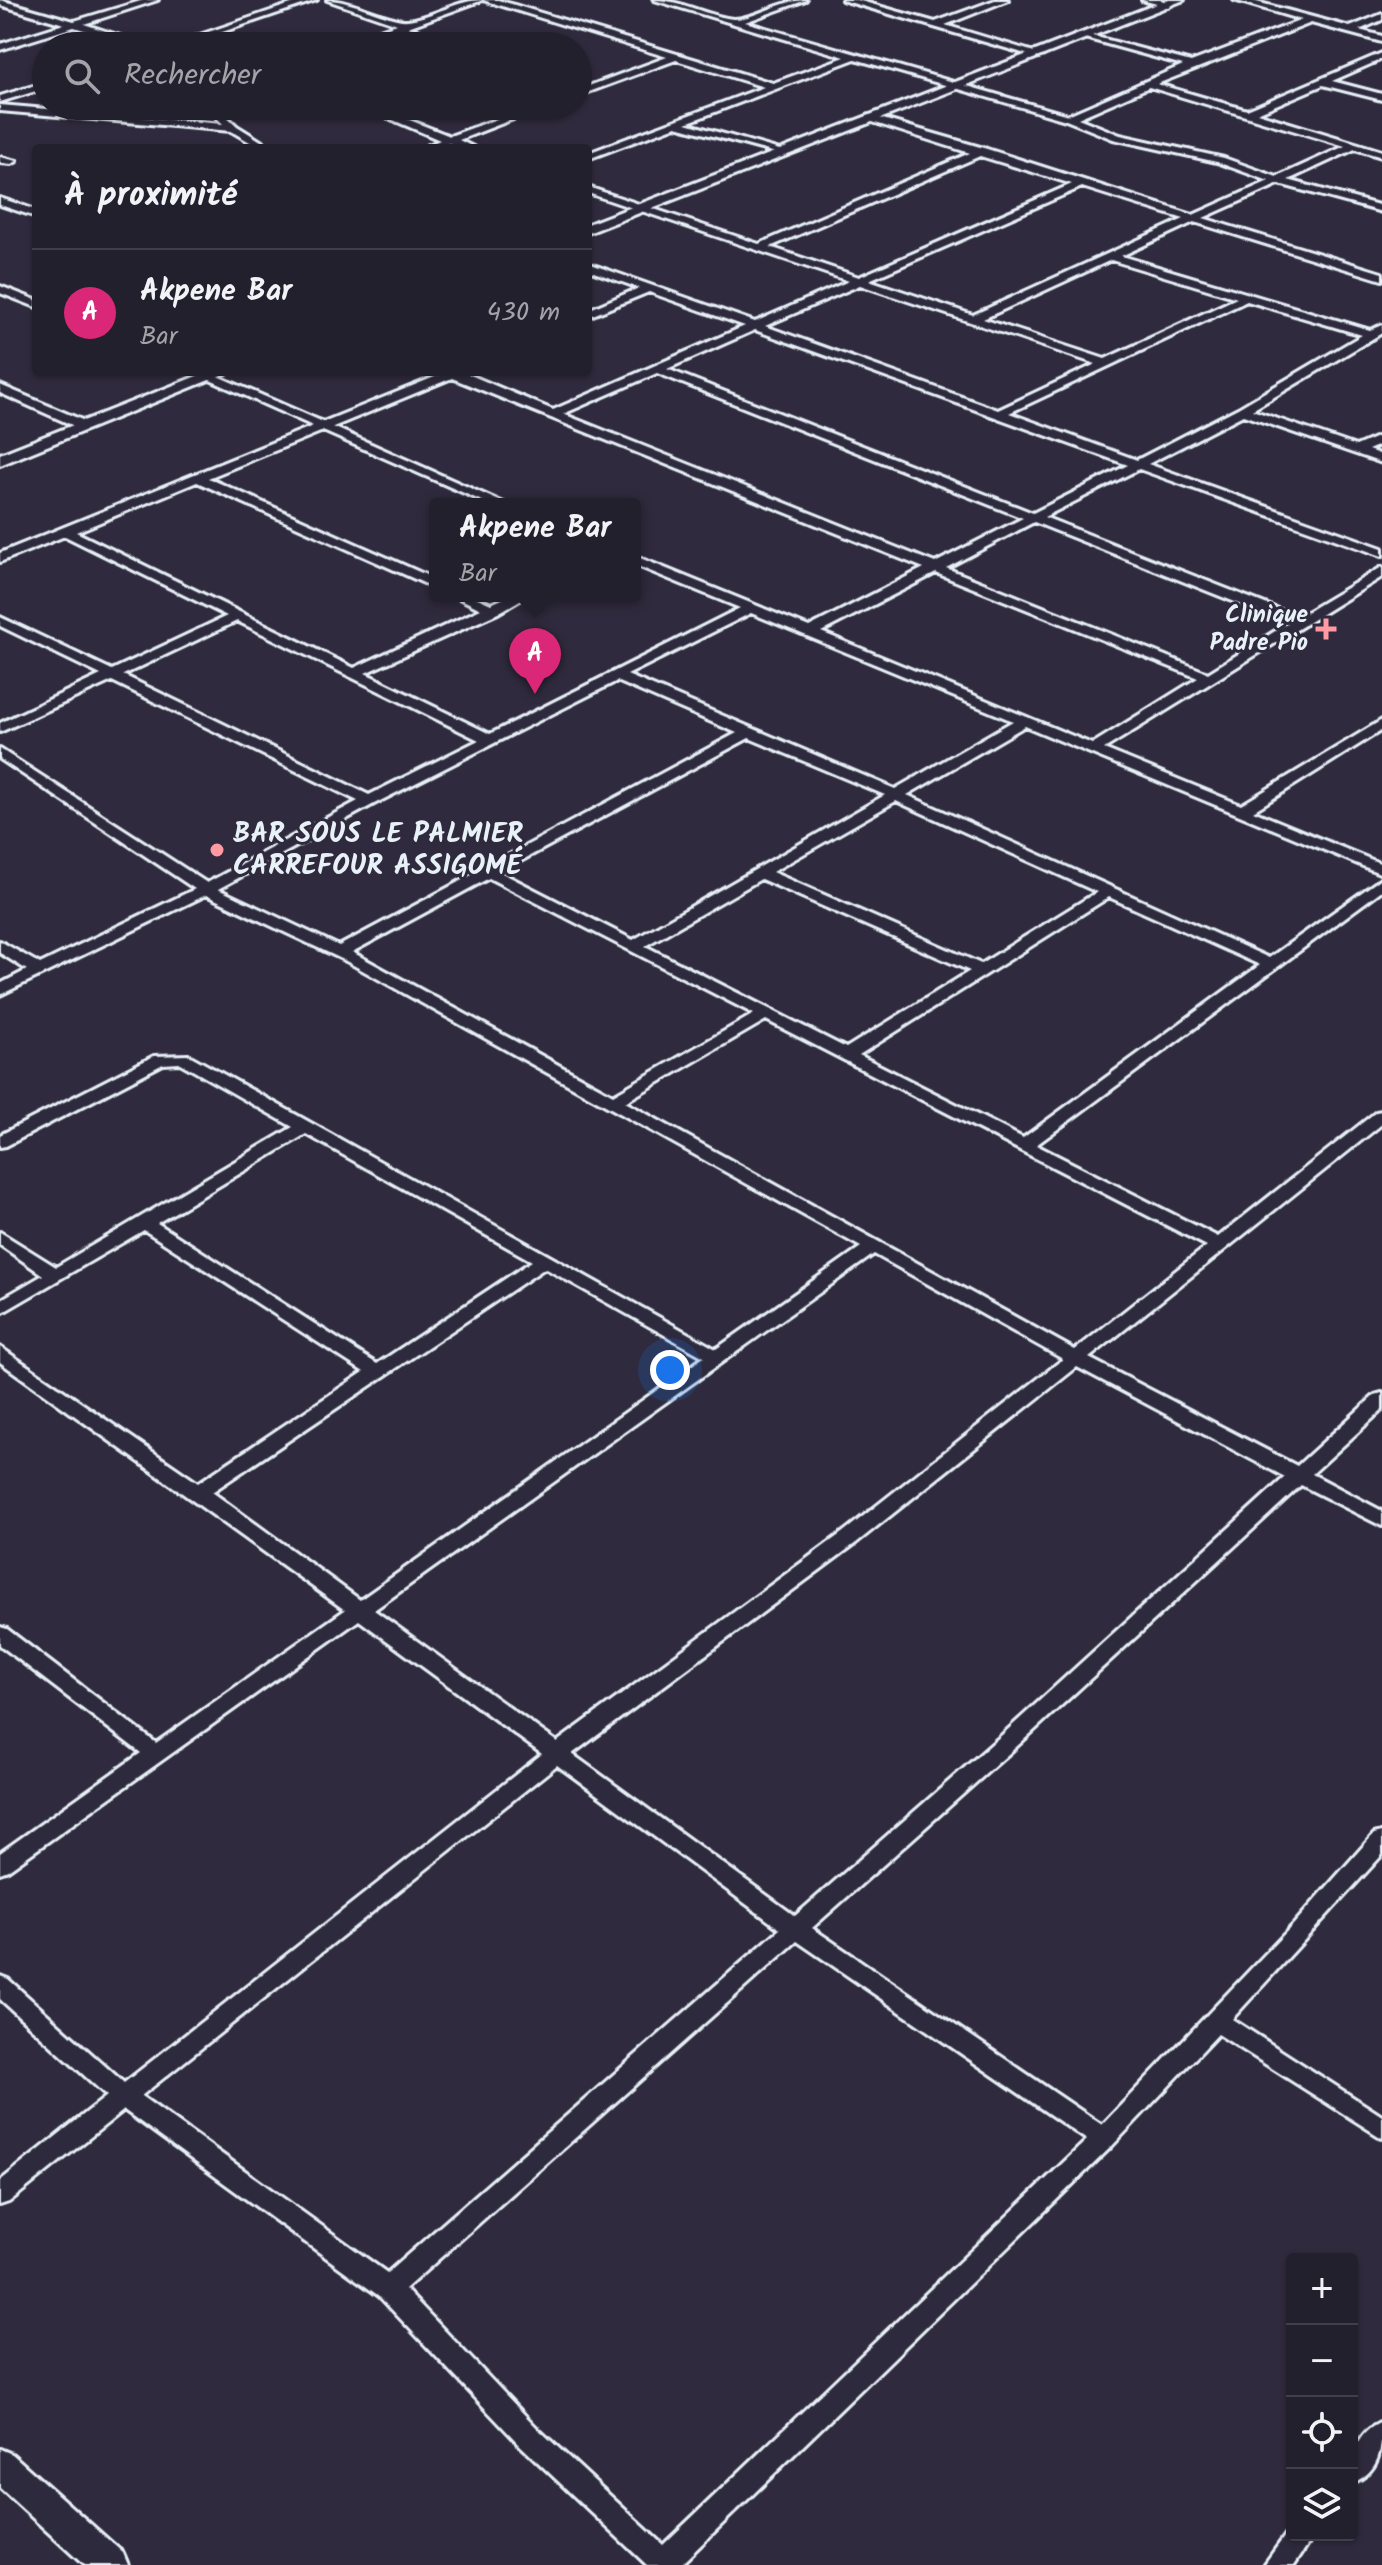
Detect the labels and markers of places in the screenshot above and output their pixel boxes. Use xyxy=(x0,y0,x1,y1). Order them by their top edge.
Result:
place label: Clinique Padre Pio xyxy=(1210,596,1308,663)
marker: Clinique Padre Pio xyxy=(1315,618,1337,640)
pin: A xyxy=(509,628,561,694)
place label: BAR SOUS LE PALMIER CARREFOUR ASSIGOMÉ xyxy=(233,812,523,889)
marker: BAR SOUS LE PALMIER CARREFOUR ASSIGOMÉ xyxy=(208,841,226,859)

